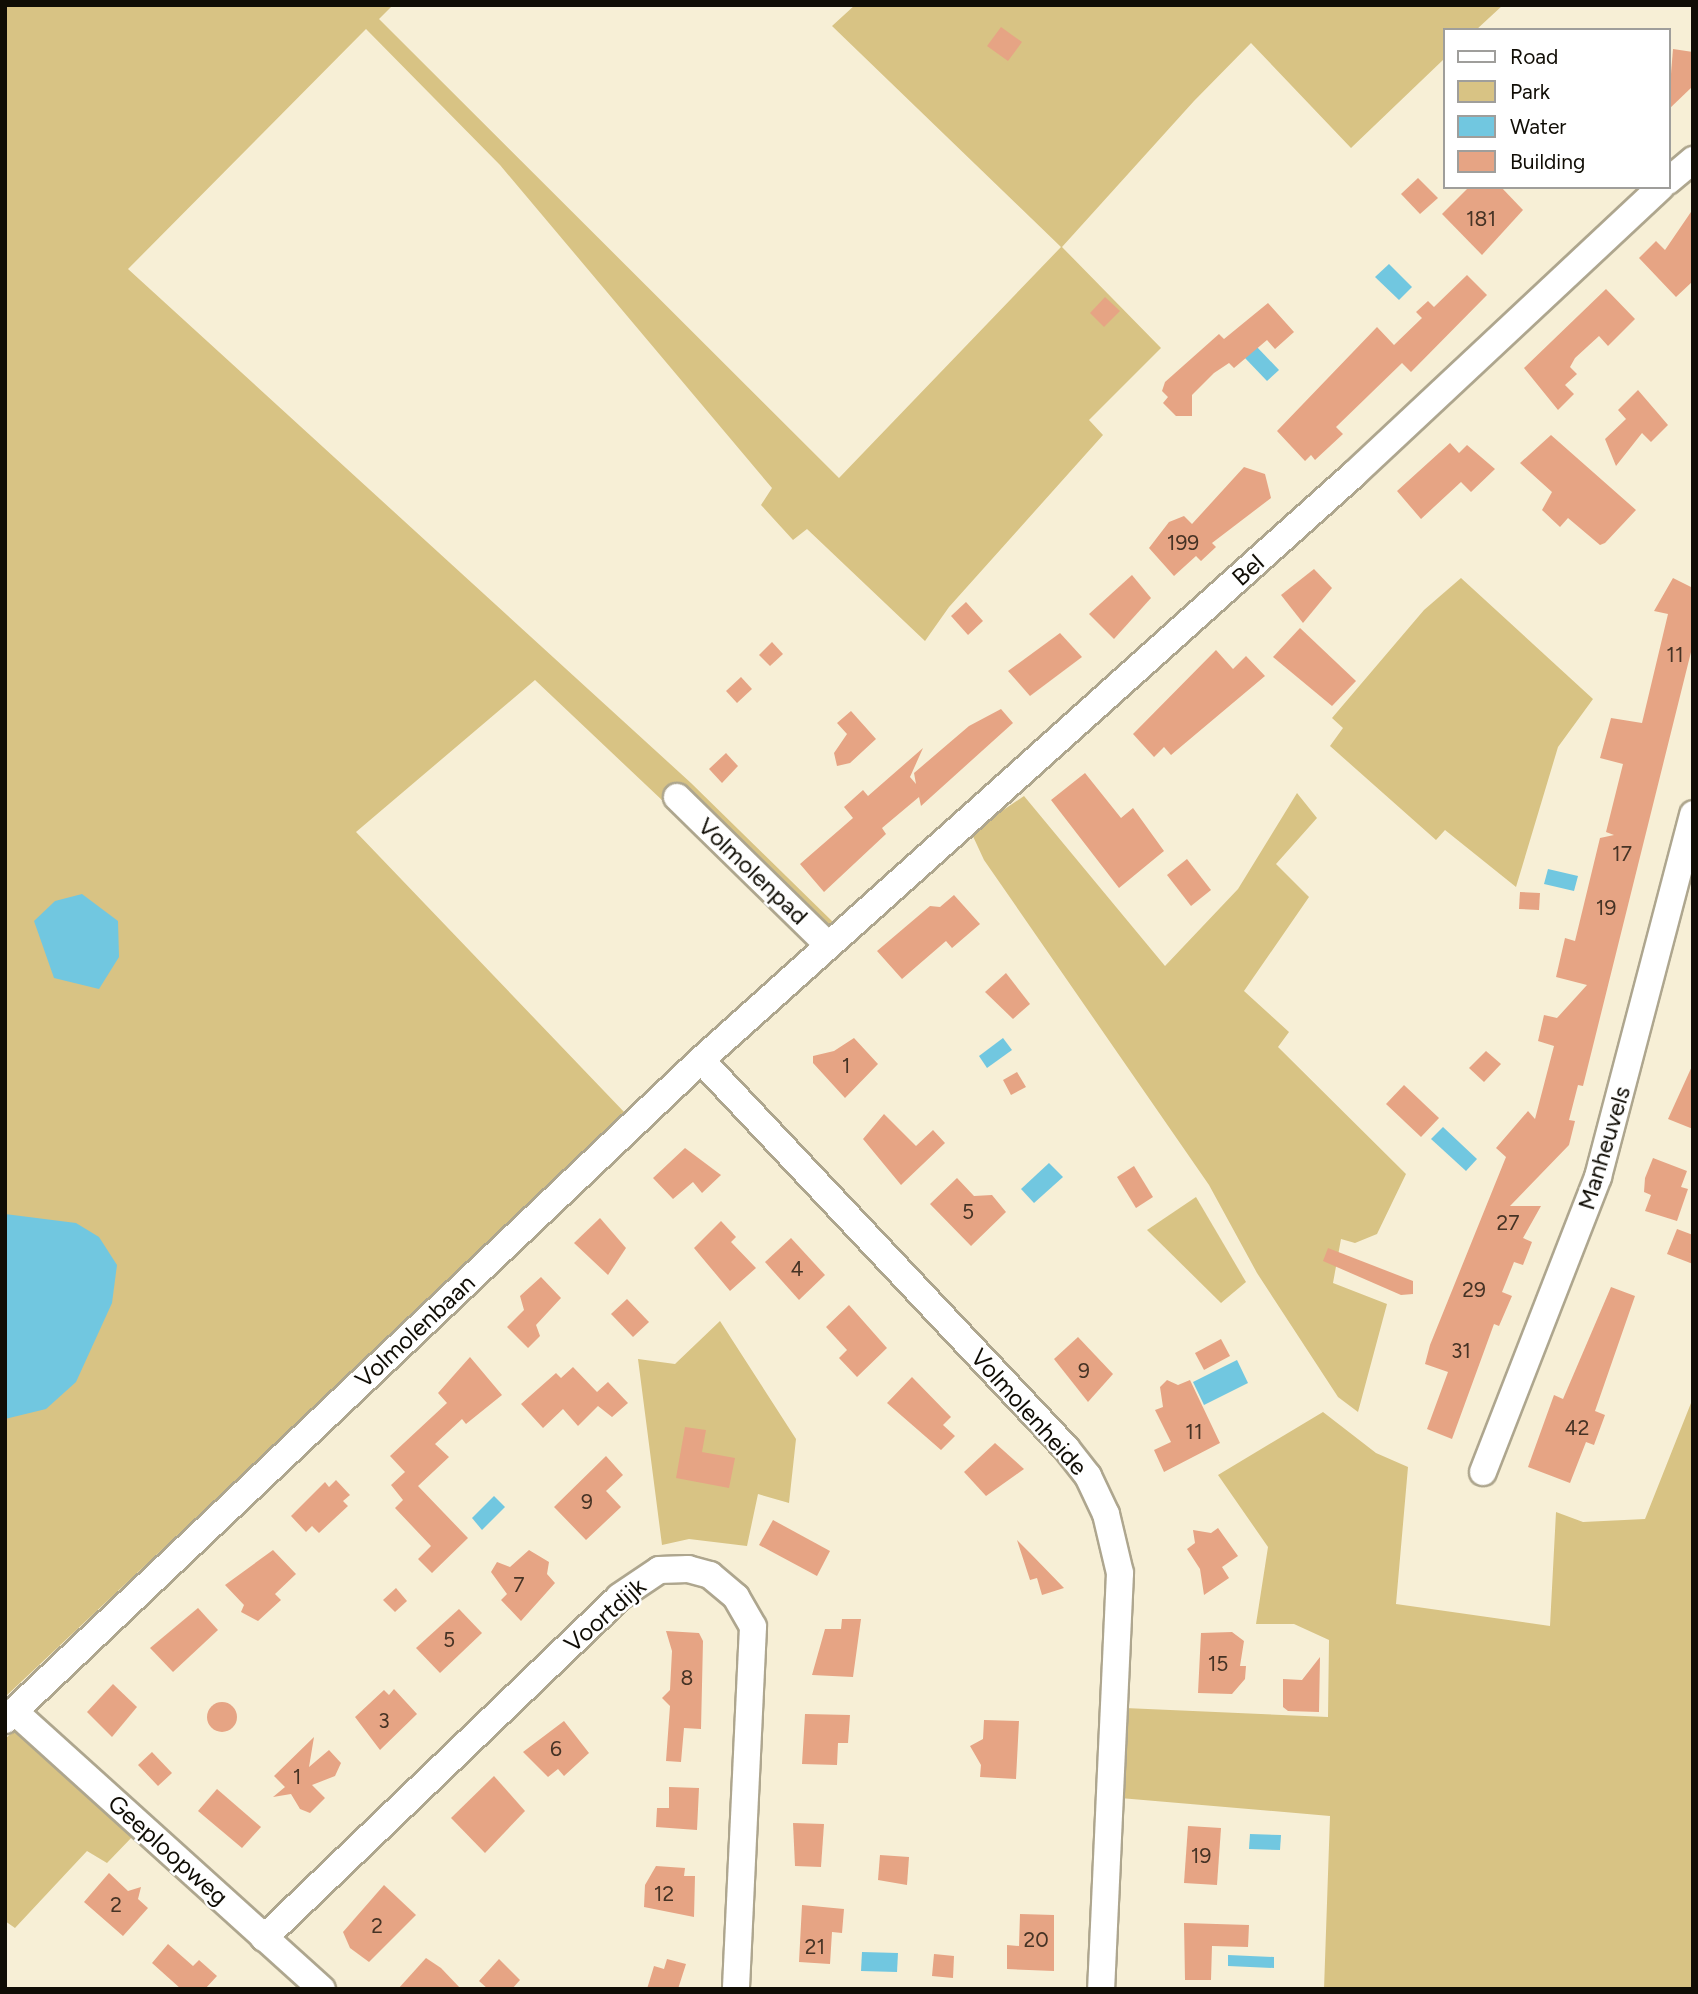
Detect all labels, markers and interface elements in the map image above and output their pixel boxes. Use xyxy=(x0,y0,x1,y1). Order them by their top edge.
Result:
legend xyxy=(1442,28,1670,189)
text: Road xyxy=(1510,44,1558,69)
text: Park xyxy=(1510,79,1550,104)
text: Water xyxy=(1510,114,1566,139)
text: Building xyxy=(1510,149,1585,174)
house number: 181 xyxy=(1466,206,1496,232)
house number: 199 xyxy=(1167,530,1199,556)
street label: Bel xyxy=(1226,548,1270,592)
house number: 11 xyxy=(1666,642,1684,668)
street label: Volmolenpad xyxy=(692,812,814,930)
house number: 17 xyxy=(1612,841,1632,867)
house number: 19 xyxy=(1596,895,1616,921)
house number: 1 xyxy=(842,1053,850,1079)
street label: Manheuvels xyxy=(1572,1083,1636,1213)
house number: 5 xyxy=(962,1199,974,1225)
house number: 27 xyxy=(1496,1210,1520,1236)
house number: 4 xyxy=(790,1256,804,1282)
street label: Volmolenbaan xyxy=(349,1268,481,1394)
house number: 29 xyxy=(1462,1277,1486,1303)
house number: 31 xyxy=(1451,1338,1471,1364)
street label: Volmolenheide xyxy=(965,1343,1093,1481)
house number: 9 xyxy=(1078,1358,1090,1384)
house number: 42 xyxy=(1565,1415,1589,1441)
house number: 11 xyxy=(1185,1419,1203,1445)
house number: 9 xyxy=(581,1489,593,1515)
house number: 7 xyxy=(513,1572,525,1598)
street label: Voortdijk xyxy=(558,1572,652,1658)
house number: 5 xyxy=(443,1627,455,1653)
house number: 15 xyxy=(1208,1651,1228,1677)
house number: 8 xyxy=(681,1665,693,1691)
house number: 3 xyxy=(378,1708,390,1734)
house number: 6 xyxy=(550,1736,562,1762)
house number: 1 xyxy=(293,1764,301,1790)
street label: Geeploopweg xyxy=(102,1789,234,1911)
house number: 19 xyxy=(1191,1843,1211,1869)
house number: 12 xyxy=(654,1881,674,1907)
house number: 2 xyxy=(110,1892,122,1918)
house number: 2 xyxy=(371,1913,383,1939)
house number: 20 xyxy=(1023,1927,1049,1953)
house number: 21 xyxy=(805,1934,825,1960)

